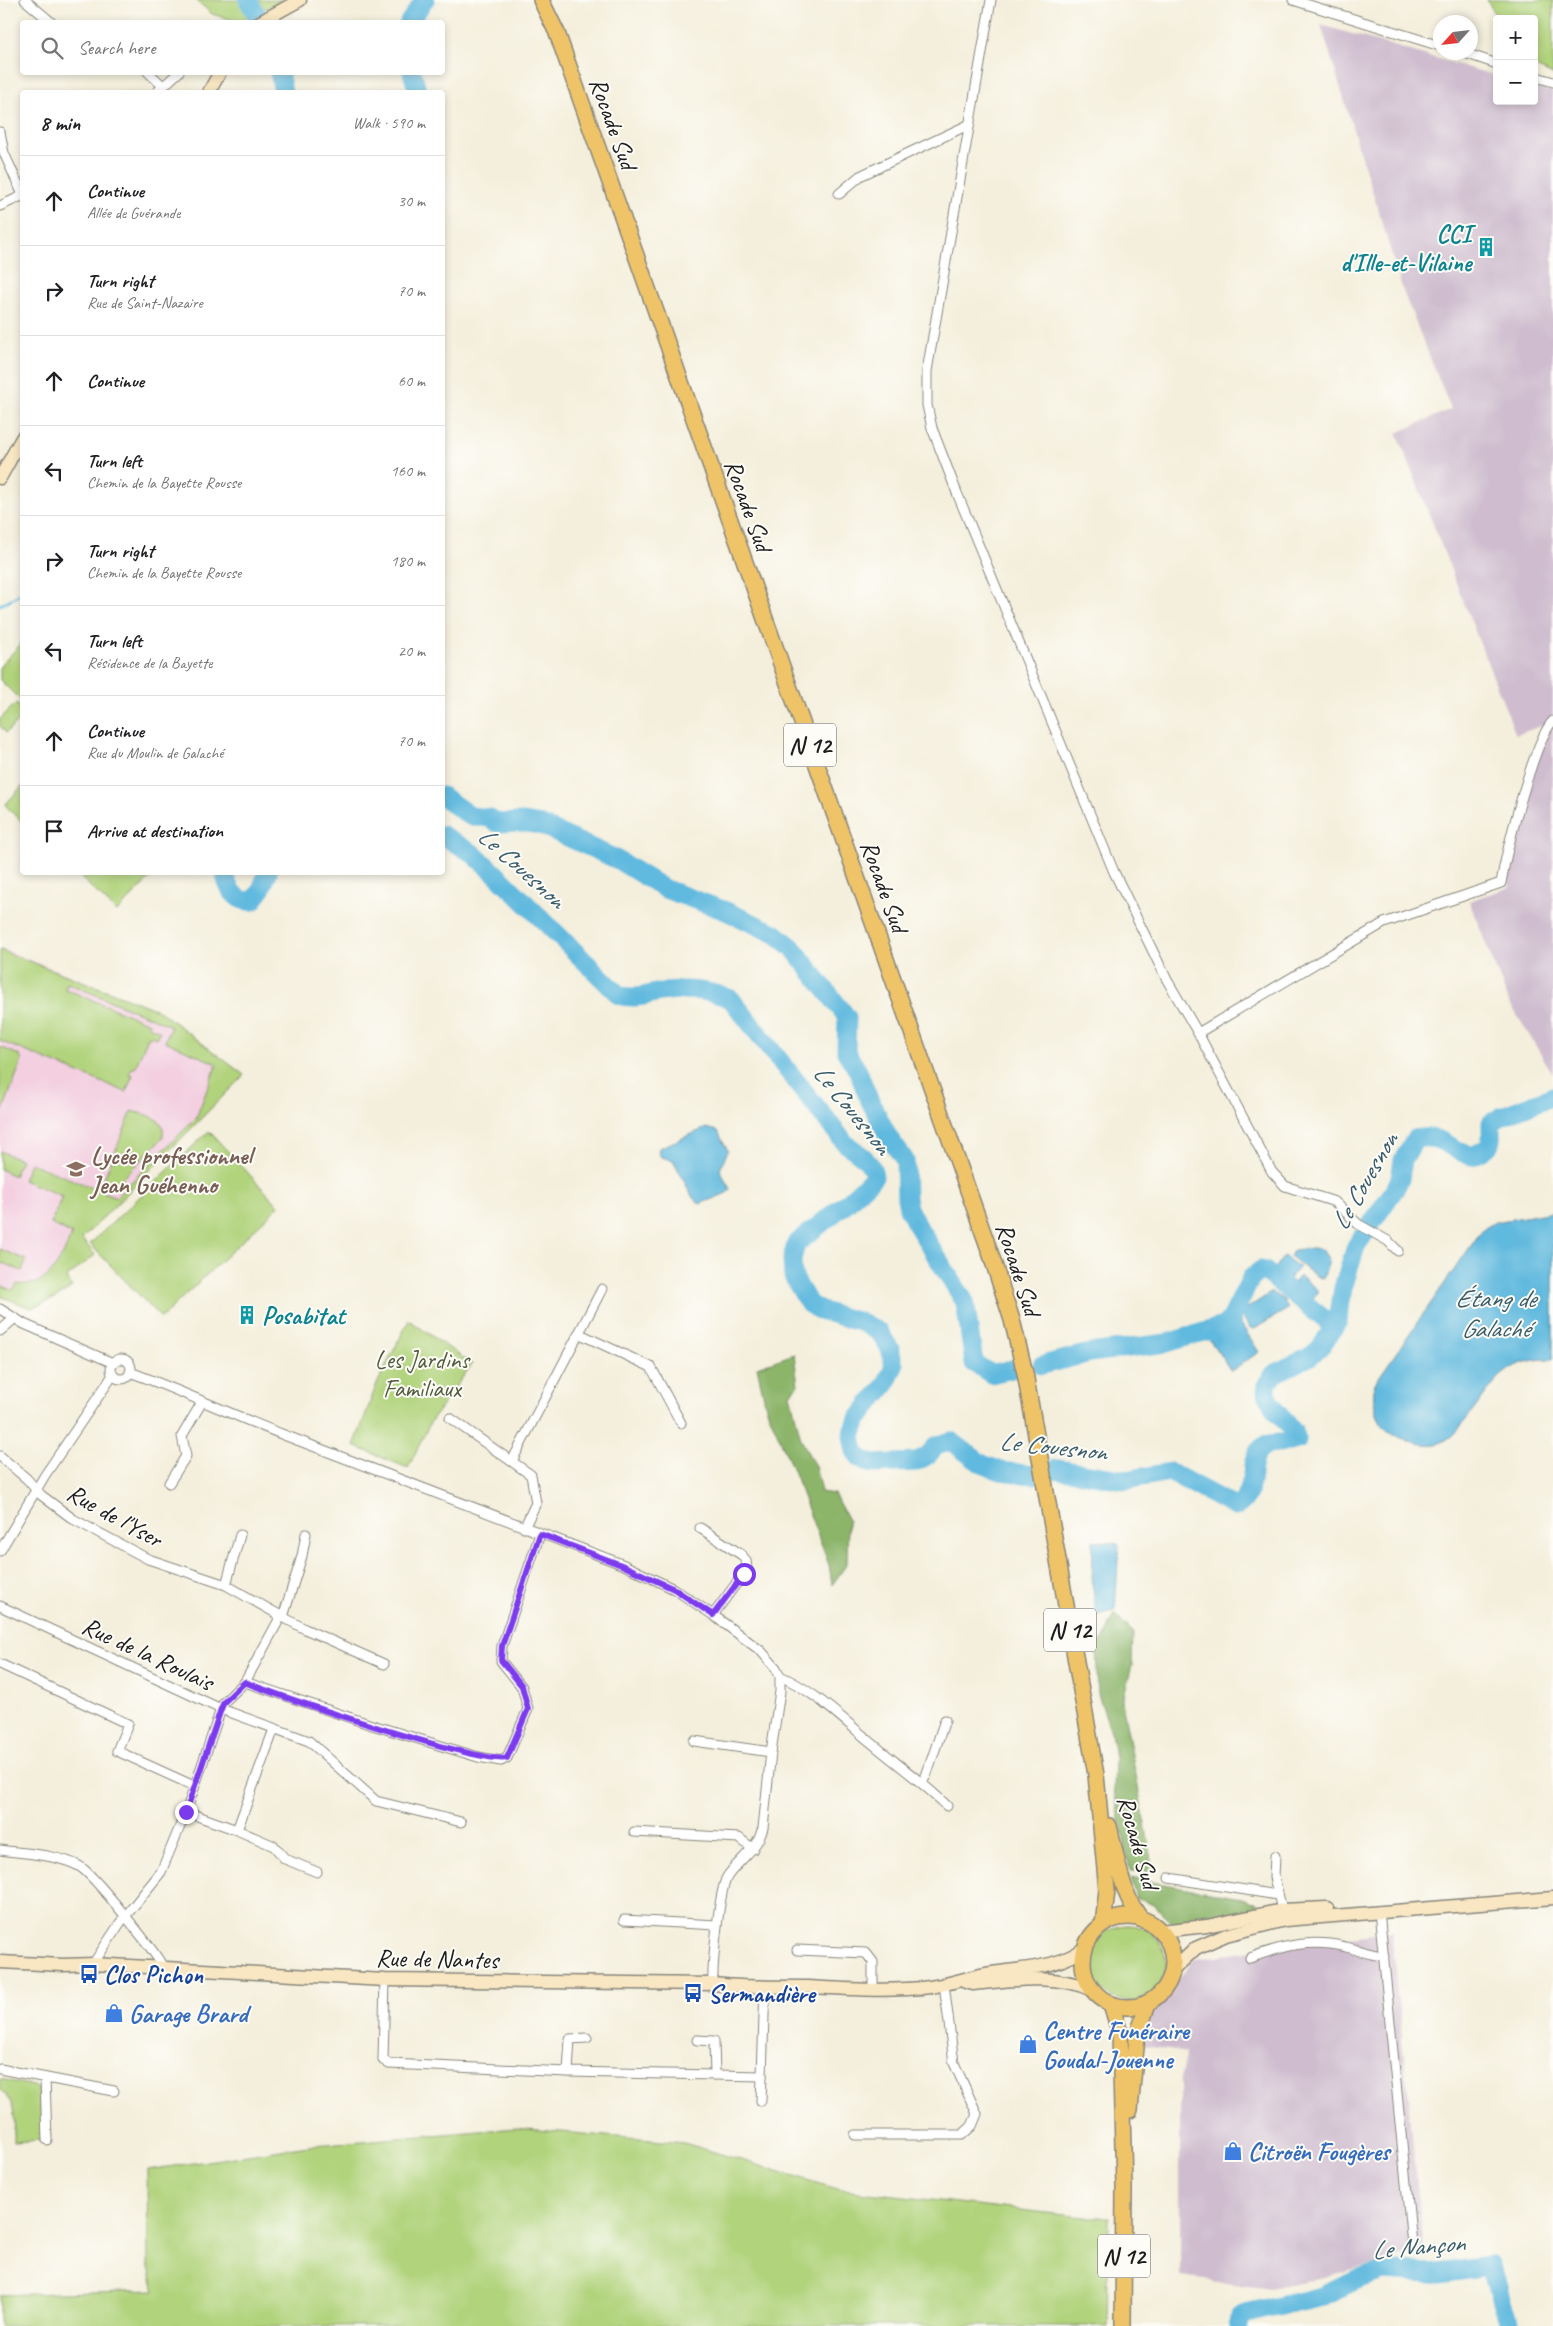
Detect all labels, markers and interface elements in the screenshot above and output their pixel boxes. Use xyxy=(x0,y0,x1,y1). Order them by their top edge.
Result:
north arrow xyxy=(1433,15,1478,60)
map controls xyxy=(1493,15,1538,105)
button: + xyxy=(1493,15,1538,60)
search box xyxy=(20,20,445,75)
icon: search xyxy=(38,34,66,62)
text: Search here xyxy=(78,36,155,60)
button: − xyxy=(1493,60,1538,105)
street label: Rocade Sud xyxy=(582,73,646,177)
text: 8 min xyxy=(40,110,80,136)
text: Walk · 590 m xyxy=(353,113,425,133)
text: Continue xyxy=(87,179,144,203)
icon: ahead xyxy=(40,187,68,215)
text: 30 m xyxy=(398,191,425,211)
text: Allée de Guérande xyxy=(87,203,180,223)
place label: CCI d'Ille-et-Vilaine xyxy=(1341,218,1477,279)
building icon: CCI d'Ille-et-Vilaine xyxy=(1475,236,1497,258)
text: Turn right xyxy=(87,269,154,293)
icon: right xyxy=(40,277,68,305)
text: 70 m xyxy=(398,281,425,301)
text: Rue de Saint-Nazaire xyxy=(87,293,203,313)
icon: ahead xyxy=(40,367,68,395)
text: Continue xyxy=(87,369,144,393)
text: 60 m xyxy=(398,371,425,391)
text: Turn left xyxy=(87,449,142,473)
street label: Rocade Sud xyxy=(717,455,781,559)
icon: left xyxy=(40,457,68,485)
text: 160 m xyxy=(391,461,425,481)
text: Chemin de la Bayette Rousse xyxy=(87,473,241,493)
text: Turn right xyxy=(87,539,154,563)
icon: right xyxy=(40,547,68,575)
text: 180 m xyxy=(391,551,425,571)
text: Chemin de la Bayette Rousse xyxy=(87,563,241,583)
text: Turn left xyxy=(87,629,142,653)
icon: left xyxy=(40,637,68,665)
text: 20 m xyxy=(398,641,425,661)
text: Résidence de la Bayette xyxy=(87,653,213,673)
text: Continue xyxy=(87,719,144,743)
road number: N 12 xyxy=(784,724,836,766)
icon: ahead xyxy=(40,727,68,755)
text: 70 m xyxy=(398,731,425,751)
text: Rue du Moulin de Galaché xyxy=(87,743,223,763)
icon: arrive xyxy=(40,817,68,845)
text: Arrive at destination xyxy=(87,819,223,843)
water label: Le Couesnon xyxy=(471,819,574,917)
street label: Rocade Sud xyxy=(853,836,917,940)
water label: Le Couesnon xyxy=(806,1057,901,1163)
water label: Le Couesnon xyxy=(1323,1125,1407,1236)
place label: Lycée professionnel Jean Guéhenno xyxy=(89,1140,256,1201)
school or university icon: Lycée professionnel Jean Guéhenno xyxy=(65,1158,87,1180)
street label: Rocade Sud xyxy=(988,1219,1049,1323)
water label: Étang de Galaché xyxy=(1455,1282,1539,1345)
place label: Posabitat xyxy=(262,1300,347,1332)
building icon: Posabitat xyxy=(236,1304,258,1326)
park label: Les Jardins Familiaux xyxy=(375,1344,472,1405)
water label: Le Couesnon xyxy=(998,1424,1110,1469)
street label: Rue de l'Yser xyxy=(61,1477,169,1556)
route start xyxy=(733,1563,756,1586)
road number: N 12 xyxy=(1044,1608,1096,1652)
street label: Rue de la Roulais xyxy=(77,1610,220,1699)
street label: Rocade Sud xyxy=(1109,1792,1167,1896)
route end xyxy=(175,1801,198,1824)
street label: Rue de Nantes xyxy=(376,1942,501,1976)
place label: Clos Pichon xyxy=(104,1959,203,1991)
bus stop icon: Clos Pichon xyxy=(78,1963,100,1985)
place label: Sermandière xyxy=(708,1978,817,2010)
bus stop icon: Sermandière xyxy=(682,1982,704,2004)
place label: Garage Brard xyxy=(129,1998,252,2030)
shop icon: Garage Brard xyxy=(103,2002,125,2024)
place label: Centre Funéraire Goudal-Jouenne xyxy=(1043,2015,1191,2076)
shop icon: Centre Funéraire Goudal-Jouenne xyxy=(1017,2033,1039,2055)
place label: Citroën Fougères xyxy=(1248,2136,1392,2168)
shop icon: Citroën Fougères xyxy=(1222,2140,1244,2162)
water label: Le Nançon xyxy=(1370,2226,1468,2267)
road number: N 12 xyxy=(1098,2234,1150,2278)

